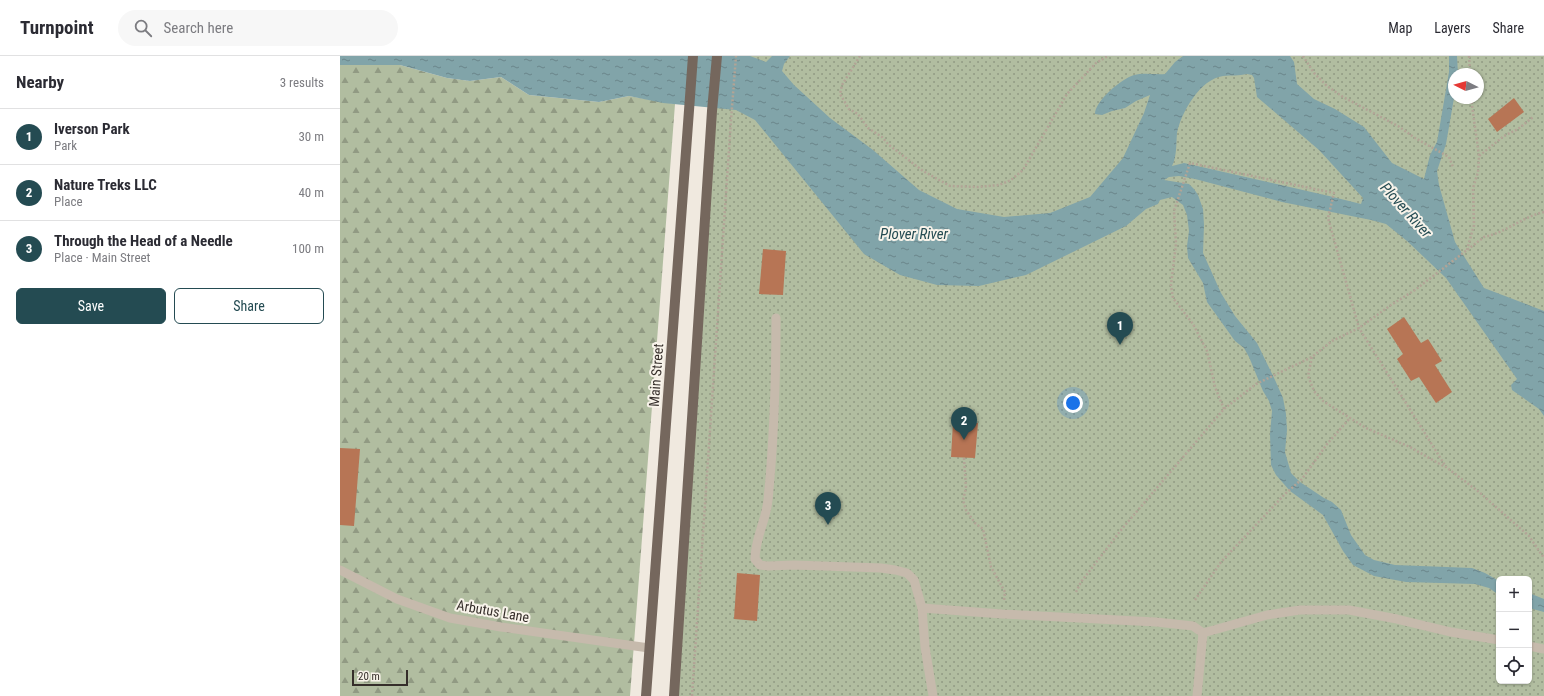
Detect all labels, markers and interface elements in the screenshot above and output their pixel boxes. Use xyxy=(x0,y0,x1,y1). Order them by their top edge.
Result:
search box xyxy=(118,10,398,46)
text: Turnpoint xyxy=(20,16,94,39)
icon: search xyxy=(132,17,154,39)
text: Search here xyxy=(164,19,233,37)
text: Map xyxy=(1388,20,1412,36)
text: Layers xyxy=(1434,20,1471,36)
text: Share xyxy=(1493,20,1524,36)
north arrow xyxy=(1448,68,1484,104)
text: Nearby xyxy=(16,72,64,92)
text: 3 results xyxy=(280,75,324,90)
text: Iverson Park xyxy=(54,120,130,138)
text: 1 xyxy=(26,129,32,144)
text: 30 m xyxy=(298,129,324,144)
text: Park xyxy=(54,138,77,153)
text: Nature Treks LLC xyxy=(54,176,157,194)
water label: Plover River xyxy=(1377,179,1436,242)
text: 2 xyxy=(26,185,32,200)
text: 40 m xyxy=(298,185,324,200)
text: Place xyxy=(54,194,83,209)
water label: Plover River xyxy=(880,225,948,243)
text: Through the Head of a Needle xyxy=(54,232,233,250)
text: 3 xyxy=(26,241,32,256)
text: 100 m xyxy=(292,241,324,256)
text: Place · Main Street xyxy=(54,250,150,265)
button: Save xyxy=(16,288,166,324)
button: Share xyxy=(174,288,324,324)
pin: 1 xyxy=(1107,312,1133,345)
street label: Main Street xyxy=(646,343,666,407)
your location xyxy=(1063,393,1083,413)
pin: 2 xyxy=(951,407,977,440)
pin: 3 xyxy=(815,492,841,525)
map controls xyxy=(1496,576,1532,684)
button: + xyxy=(1496,576,1532,612)
street label: Arbutus Lane xyxy=(456,597,531,625)
button: − xyxy=(1496,612,1532,648)
button: locate xyxy=(1496,648,1532,684)
scale bar xyxy=(352,668,408,687)
text: 20 m xyxy=(358,670,380,683)

